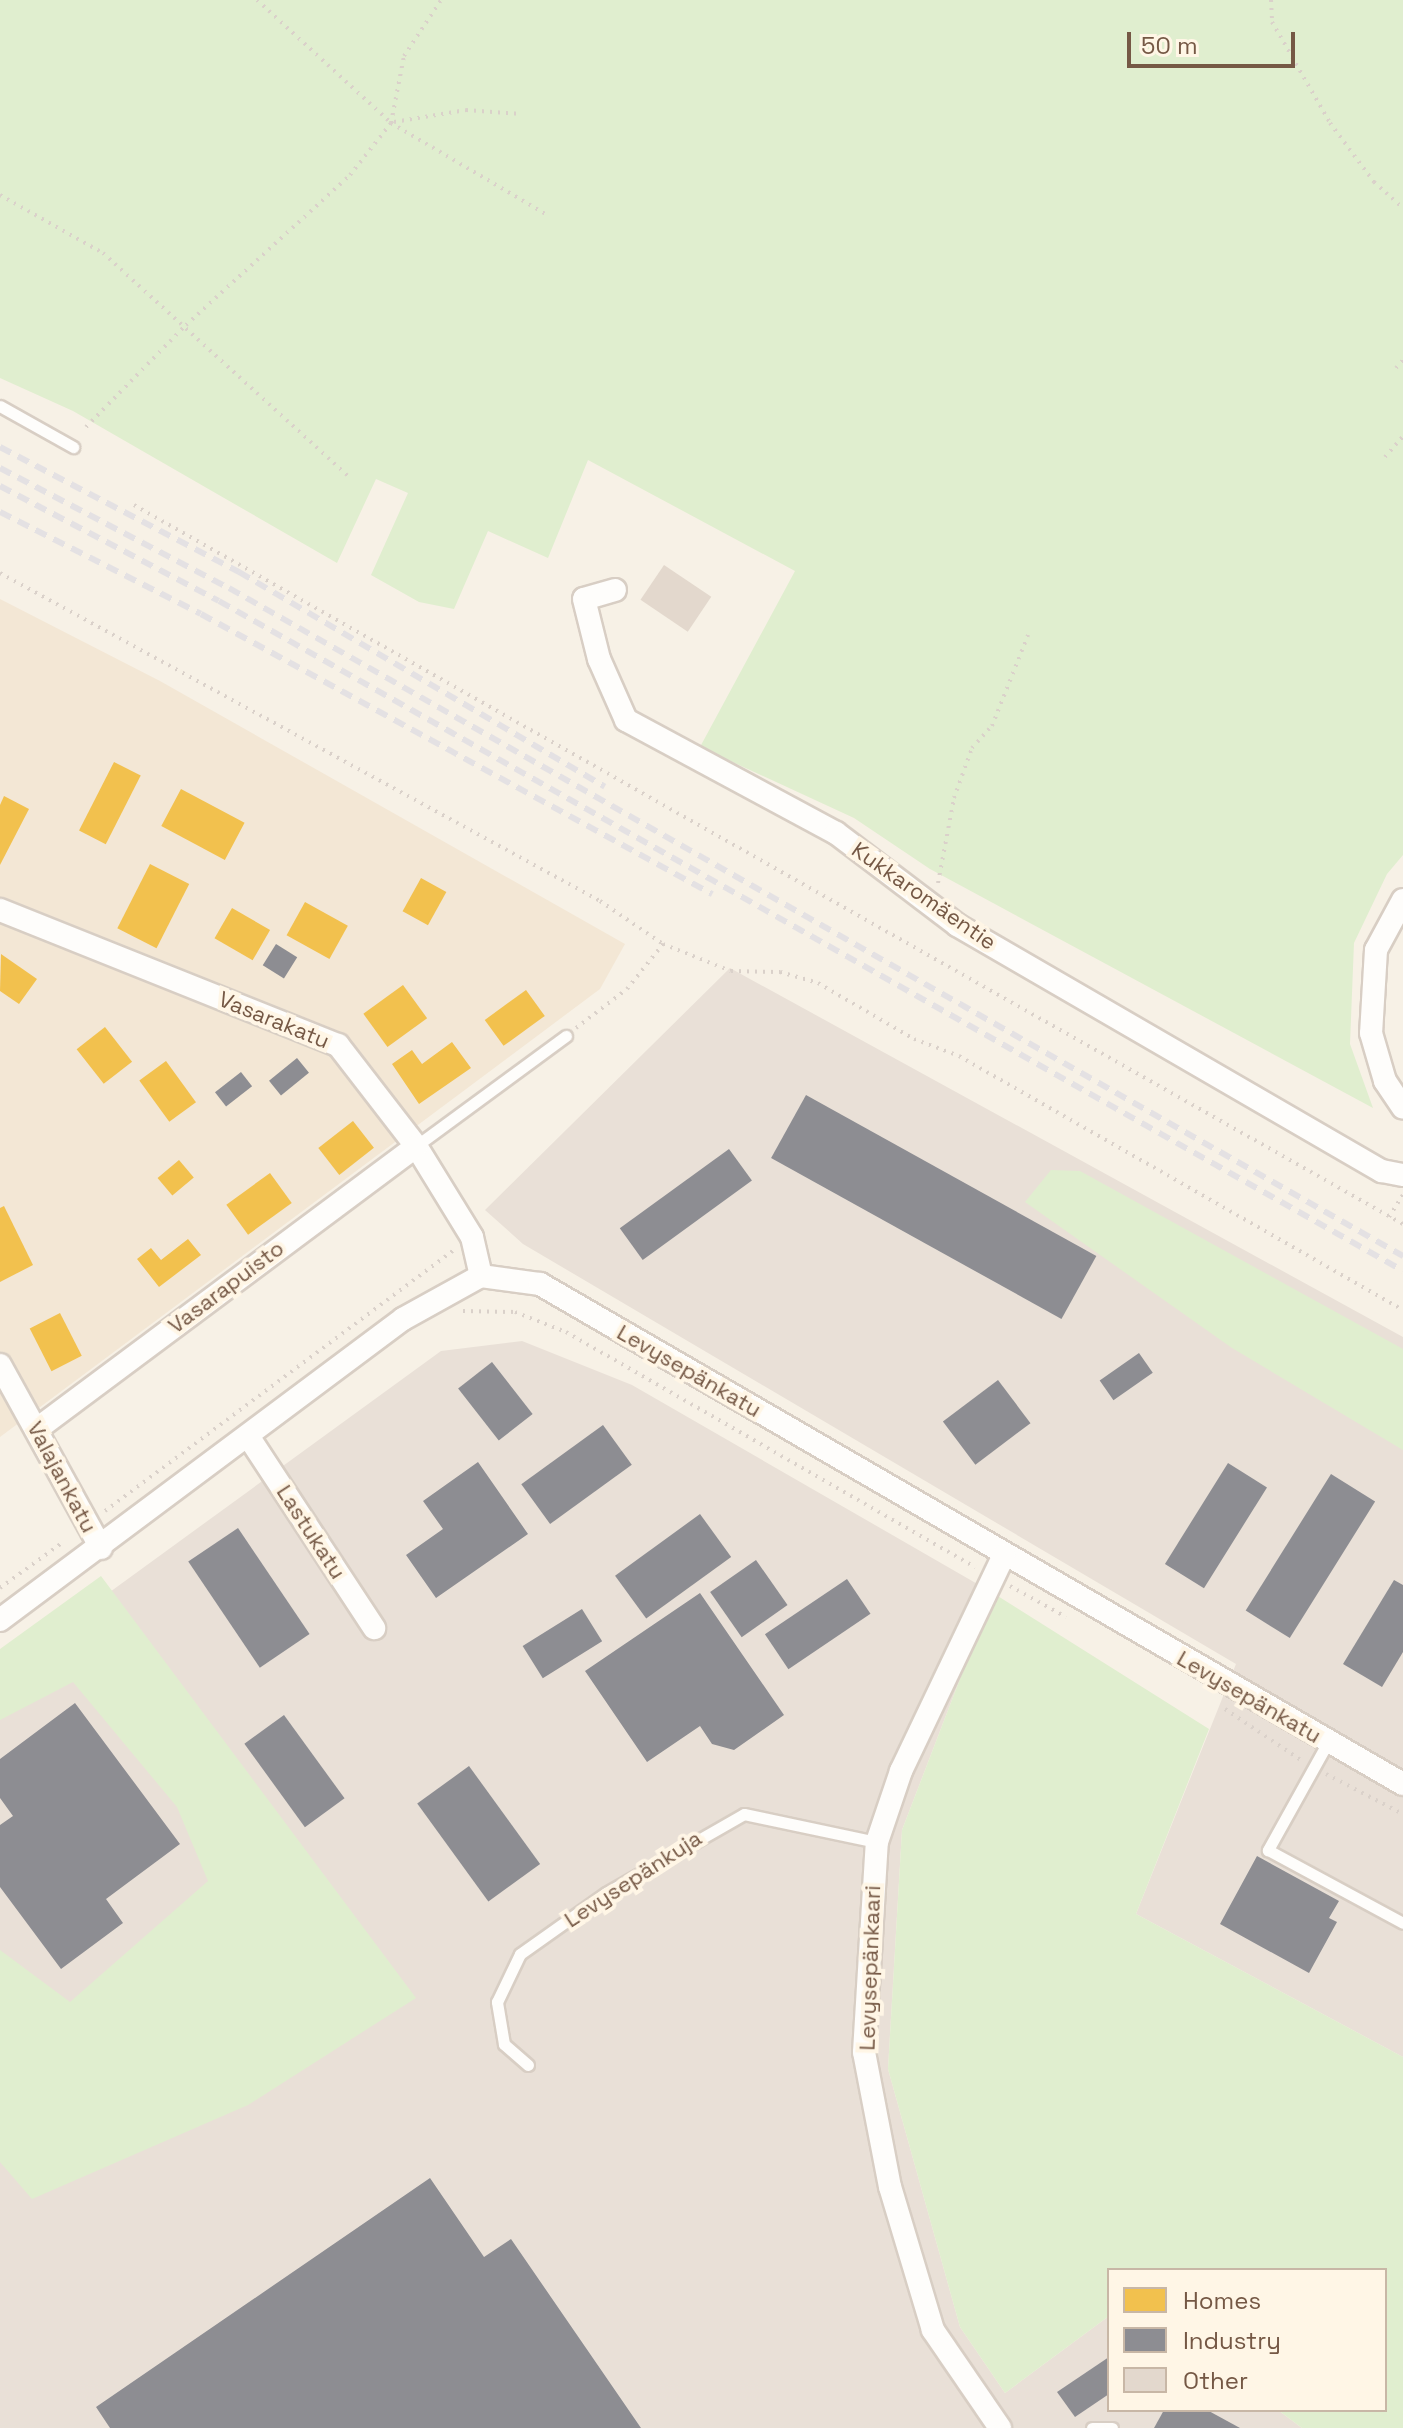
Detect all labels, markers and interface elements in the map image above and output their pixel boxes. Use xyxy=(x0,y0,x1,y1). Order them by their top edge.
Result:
scale bar xyxy=(1131,16,1299,66)
text: 50 m xyxy=(1141,30,1198,61)
street label: Kukkaromäentie xyxy=(847,836,1001,956)
street label: Vasarakatu xyxy=(215,986,333,1054)
street label: Vasarapuisto xyxy=(163,1235,289,1339)
street label: Levysepänkatu xyxy=(612,1319,766,1423)
street label: Valajankatu xyxy=(22,1417,102,1537)
street label: Lastukatu xyxy=(271,1480,351,1584)
street label: Levysepänkatu xyxy=(1172,1645,1326,1749)
street label: Levysepänkuja xyxy=(559,1825,707,1933)
street label: Levysepänkaari xyxy=(854,1885,886,2051)
legend xyxy=(1107,2268,1387,2412)
text: Homes xyxy=(1183,2285,1261,2316)
text: Industry xyxy=(1183,2325,1281,2356)
text: Other xyxy=(1183,2365,1248,2396)

